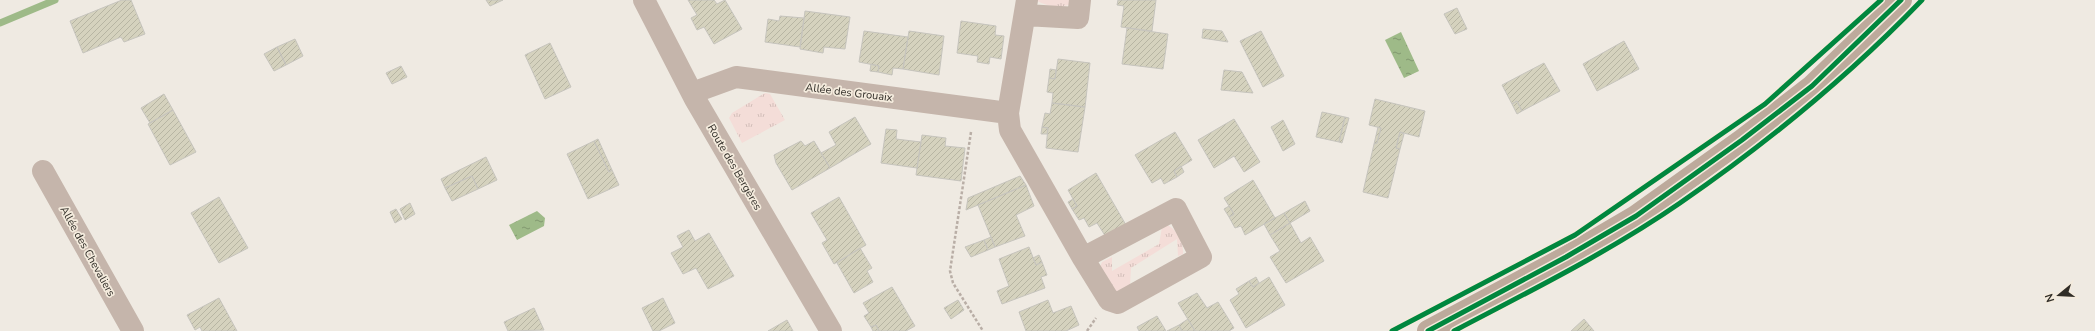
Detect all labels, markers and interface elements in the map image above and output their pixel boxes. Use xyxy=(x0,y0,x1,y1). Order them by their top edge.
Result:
street label: Allée des Grouaix xyxy=(805,80,894,105)
street label: Route des Bergères xyxy=(704,122,765,213)
street label: Allée des Chevaliers xyxy=(57,203,119,299)
north arrow xyxy=(2039,275,2079,315)
text: N xyxy=(2042,292,2058,304)

